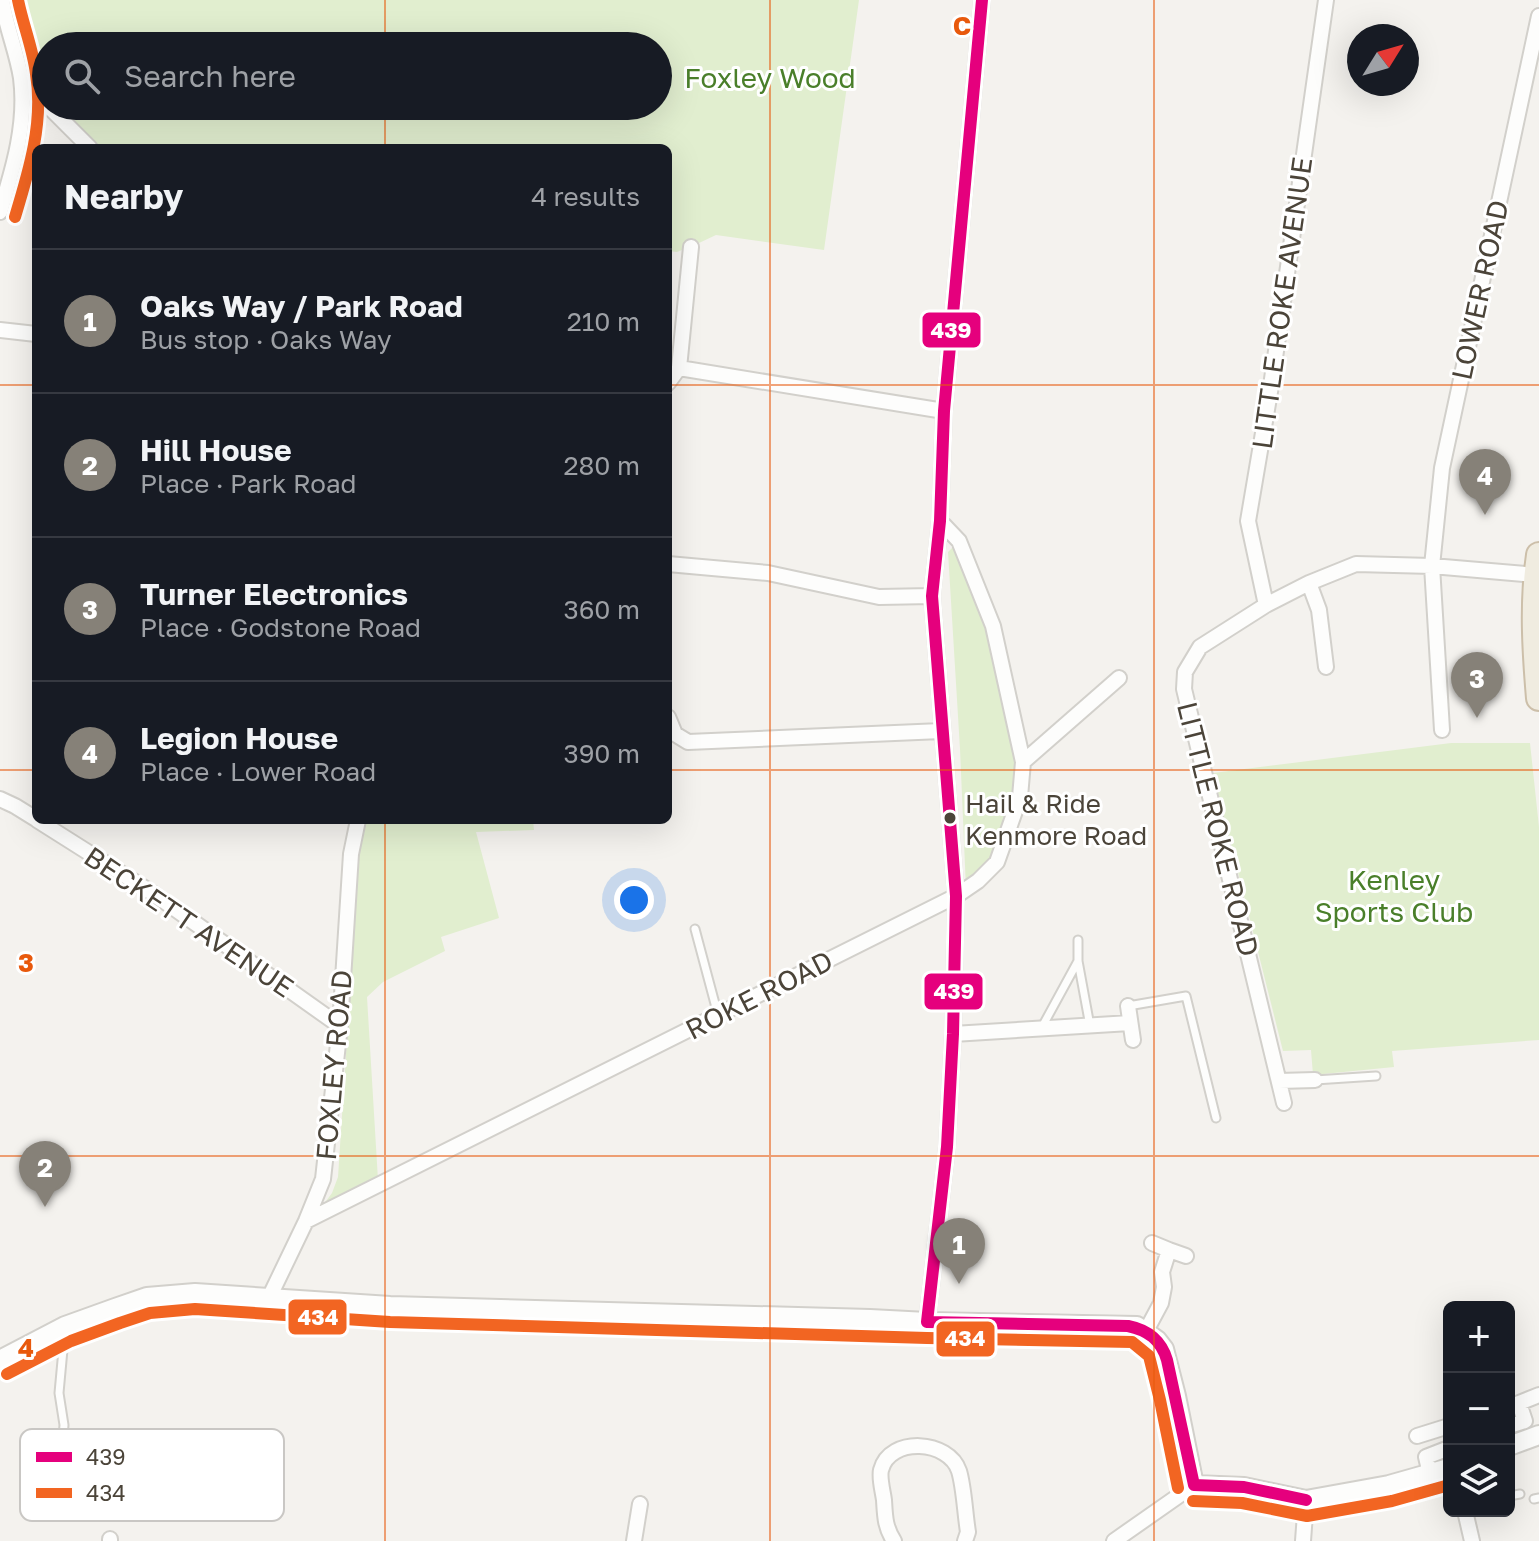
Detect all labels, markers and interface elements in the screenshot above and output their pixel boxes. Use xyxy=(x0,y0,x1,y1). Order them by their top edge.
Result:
text: C xyxy=(953,10,971,41)
north arrow xyxy=(1347,24,1419,96)
search box xyxy=(32,32,672,120)
icon: search xyxy=(60,54,104,98)
text: Search here xyxy=(124,58,296,94)
park label: Foxley Wood xyxy=(684,61,856,94)
street label: LITTLE ROKE AVENUE xyxy=(1245,155,1318,451)
text: Nearby xyxy=(64,176,184,216)
text: 4 results xyxy=(531,181,640,212)
street label: LOWER ROAD xyxy=(1444,197,1515,383)
text: Oaks Way / Park Road xyxy=(140,288,463,324)
text: 1 xyxy=(83,306,97,337)
text: 210 m xyxy=(567,306,640,337)
line badge: 439 xyxy=(921,311,982,349)
text: 439 xyxy=(930,316,972,343)
text: Bus stop · Oaks Way xyxy=(140,324,392,355)
text: Hill House xyxy=(140,432,292,468)
pin: 4 xyxy=(1459,449,1511,515)
text: 2 xyxy=(82,450,98,481)
text: 280 m xyxy=(563,450,640,481)
text: Place · Park Road xyxy=(140,468,357,499)
text: Turner Electronics xyxy=(140,576,408,612)
text: 3 xyxy=(82,594,98,625)
text: 360 m xyxy=(563,594,640,625)
text: Place · Godstone Road xyxy=(140,612,421,643)
pin: 3 xyxy=(1451,652,1503,718)
street label: LITTLE ROKE ROAD xyxy=(1171,698,1266,960)
text: Legion House xyxy=(140,720,338,756)
text: 4 xyxy=(82,738,98,769)
text: 390 m xyxy=(563,738,640,769)
text: Place · Lower Road xyxy=(140,756,376,787)
place label: Hail & Ride Kenmore Road xyxy=(965,788,1147,851)
marker: Hail & Ride Kenmore Road xyxy=(942,810,958,826)
street label: BECKETT AVENUE xyxy=(78,839,300,1004)
park label: Kenley Sports Club xyxy=(1315,863,1473,928)
your location xyxy=(614,880,654,920)
street label: ROKE ROAD xyxy=(680,943,838,1046)
text: 3 xyxy=(18,947,34,978)
street label: FOXLEY ROAD xyxy=(309,968,358,1162)
line badge: 439 xyxy=(923,972,984,1011)
text: 439 xyxy=(933,977,975,1004)
pin: 2 xyxy=(19,1141,71,1207)
pin: 1 xyxy=(933,1218,985,1284)
line badge: 434 xyxy=(287,1298,348,1336)
map controls xyxy=(1443,1301,1515,1517)
button: + xyxy=(1443,1301,1515,1373)
text: 434 xyxy=(298,1303,338,1330)
line badge: 434 xyxy=(935,1320,996,1358)
text: 434 xyxy=(945,1324,985,1351)
text: 4 xyxy=(18,1332,34,1363)
button: − xyxy=(1443,1373,1515,1445)
legend xyxy=(20,1429,284,1521)
text: 439 xyxy=(86,1443,126,1470)
button: layers xyxy=(1443,1445,1515,1517)
text: 434 xyxy=(86,1479,126,1506)

